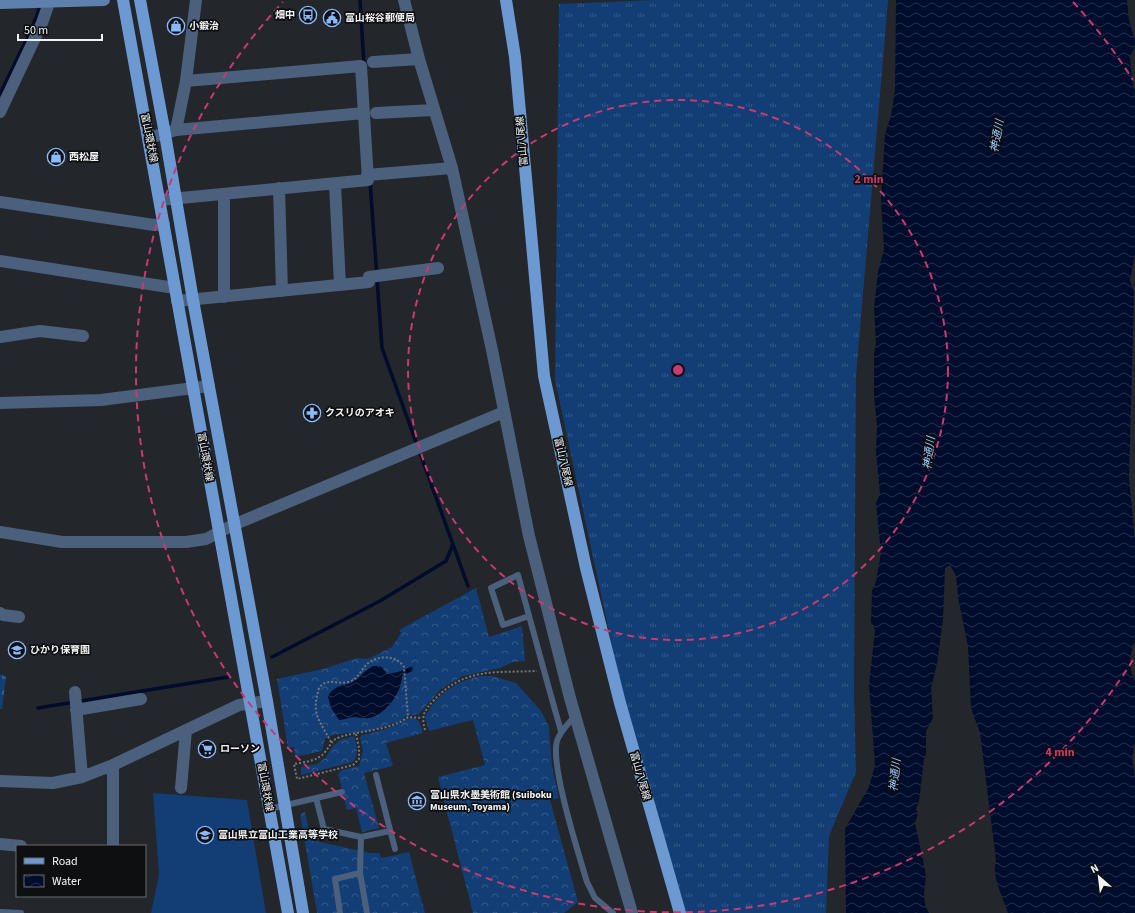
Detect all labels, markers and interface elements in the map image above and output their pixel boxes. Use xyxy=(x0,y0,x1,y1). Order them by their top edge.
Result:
bus stop icon: 畑中 xyxy=(298,5,318,25)
place label: 畑中 xyxy=(275,8,295,22)
public building icon: 富山桜谷郵便局 xyxy=(322,8,342,28)
place label: 富山桜谷郵便局 xyxy=(345,11,415,25)
scale bar xyxy=(18,16,102,42)
shop icon: 小鍛治 xyxy=(166,16,186,36)
place label: 小鍛治 xyxy=(189,19,219,33)
text: 50 m xyxy=(24,22,48,39)
street label: 富山環状線 xyxy=(137,112,161,164)
street label: 富山八尾線 xyxy=(513,115,531,167)
water label: 神通川 xyxy=(987,117,1007,154)
shop icon: 西松屋 xyxy=(46,147,66,167)
place label: 西松屋 xyxy=(69,150,99,164)
text: 2 min xyxy=(854,171,884,188)
centre of rings xyxy=(671,363,685,377)
pharmacy icon: クスリのアオキ xyxy=(302,403,322,423)
place label: クスリのアオキ xyxy=(325,406,395,420)
street label: 富山環状線 xyxy=(194,431,216,483)
water label: 神通川 xyxy=(920,435,939,470)
street label: 富山八尾線 xyxy=(551,436,575,488)
school or university icon: ひかり保育園 xyxy=(7,640,27,660)
place label: ひかり保育園 xyxy=(30,643,90,657)
supermarket icon: ローソン xyxy=(197,739,217,759)
place label: ローソン xyxy=(220,742,260,756)
text: 4 min xyxy=(1045,744,1075,761)
street label: 富山八尾線 xyxy=(626,750,654,802)
water label: 神通川 xyxy=(886,757,904,792)
street label: 富山環状線 xyxy=(254,761,276,813)
place label: 富山県水墨美術館 (Suiboku Museum, Toyama) xyxy=(430,788,552,814)
museum icon: 富山県水墨美術館 (Suiboku Museum, Toyama) xyxy=(407,791,427,811)
school or university icon: 富山県立富山工業高等学校 xyxy=(195,825,215,845)
place label: 富山県立富山工業高等学校 xyxy=(218,828,338,842)
legend xyxy=(16,845,146,897)
text: Road xyxy=(52,853,78,870)
north arrow xyxy=(1079,857,1119,897)
text: N xyxy=(1088,860,1101,877)
text: Water xyxy=(52,873,82,890)

